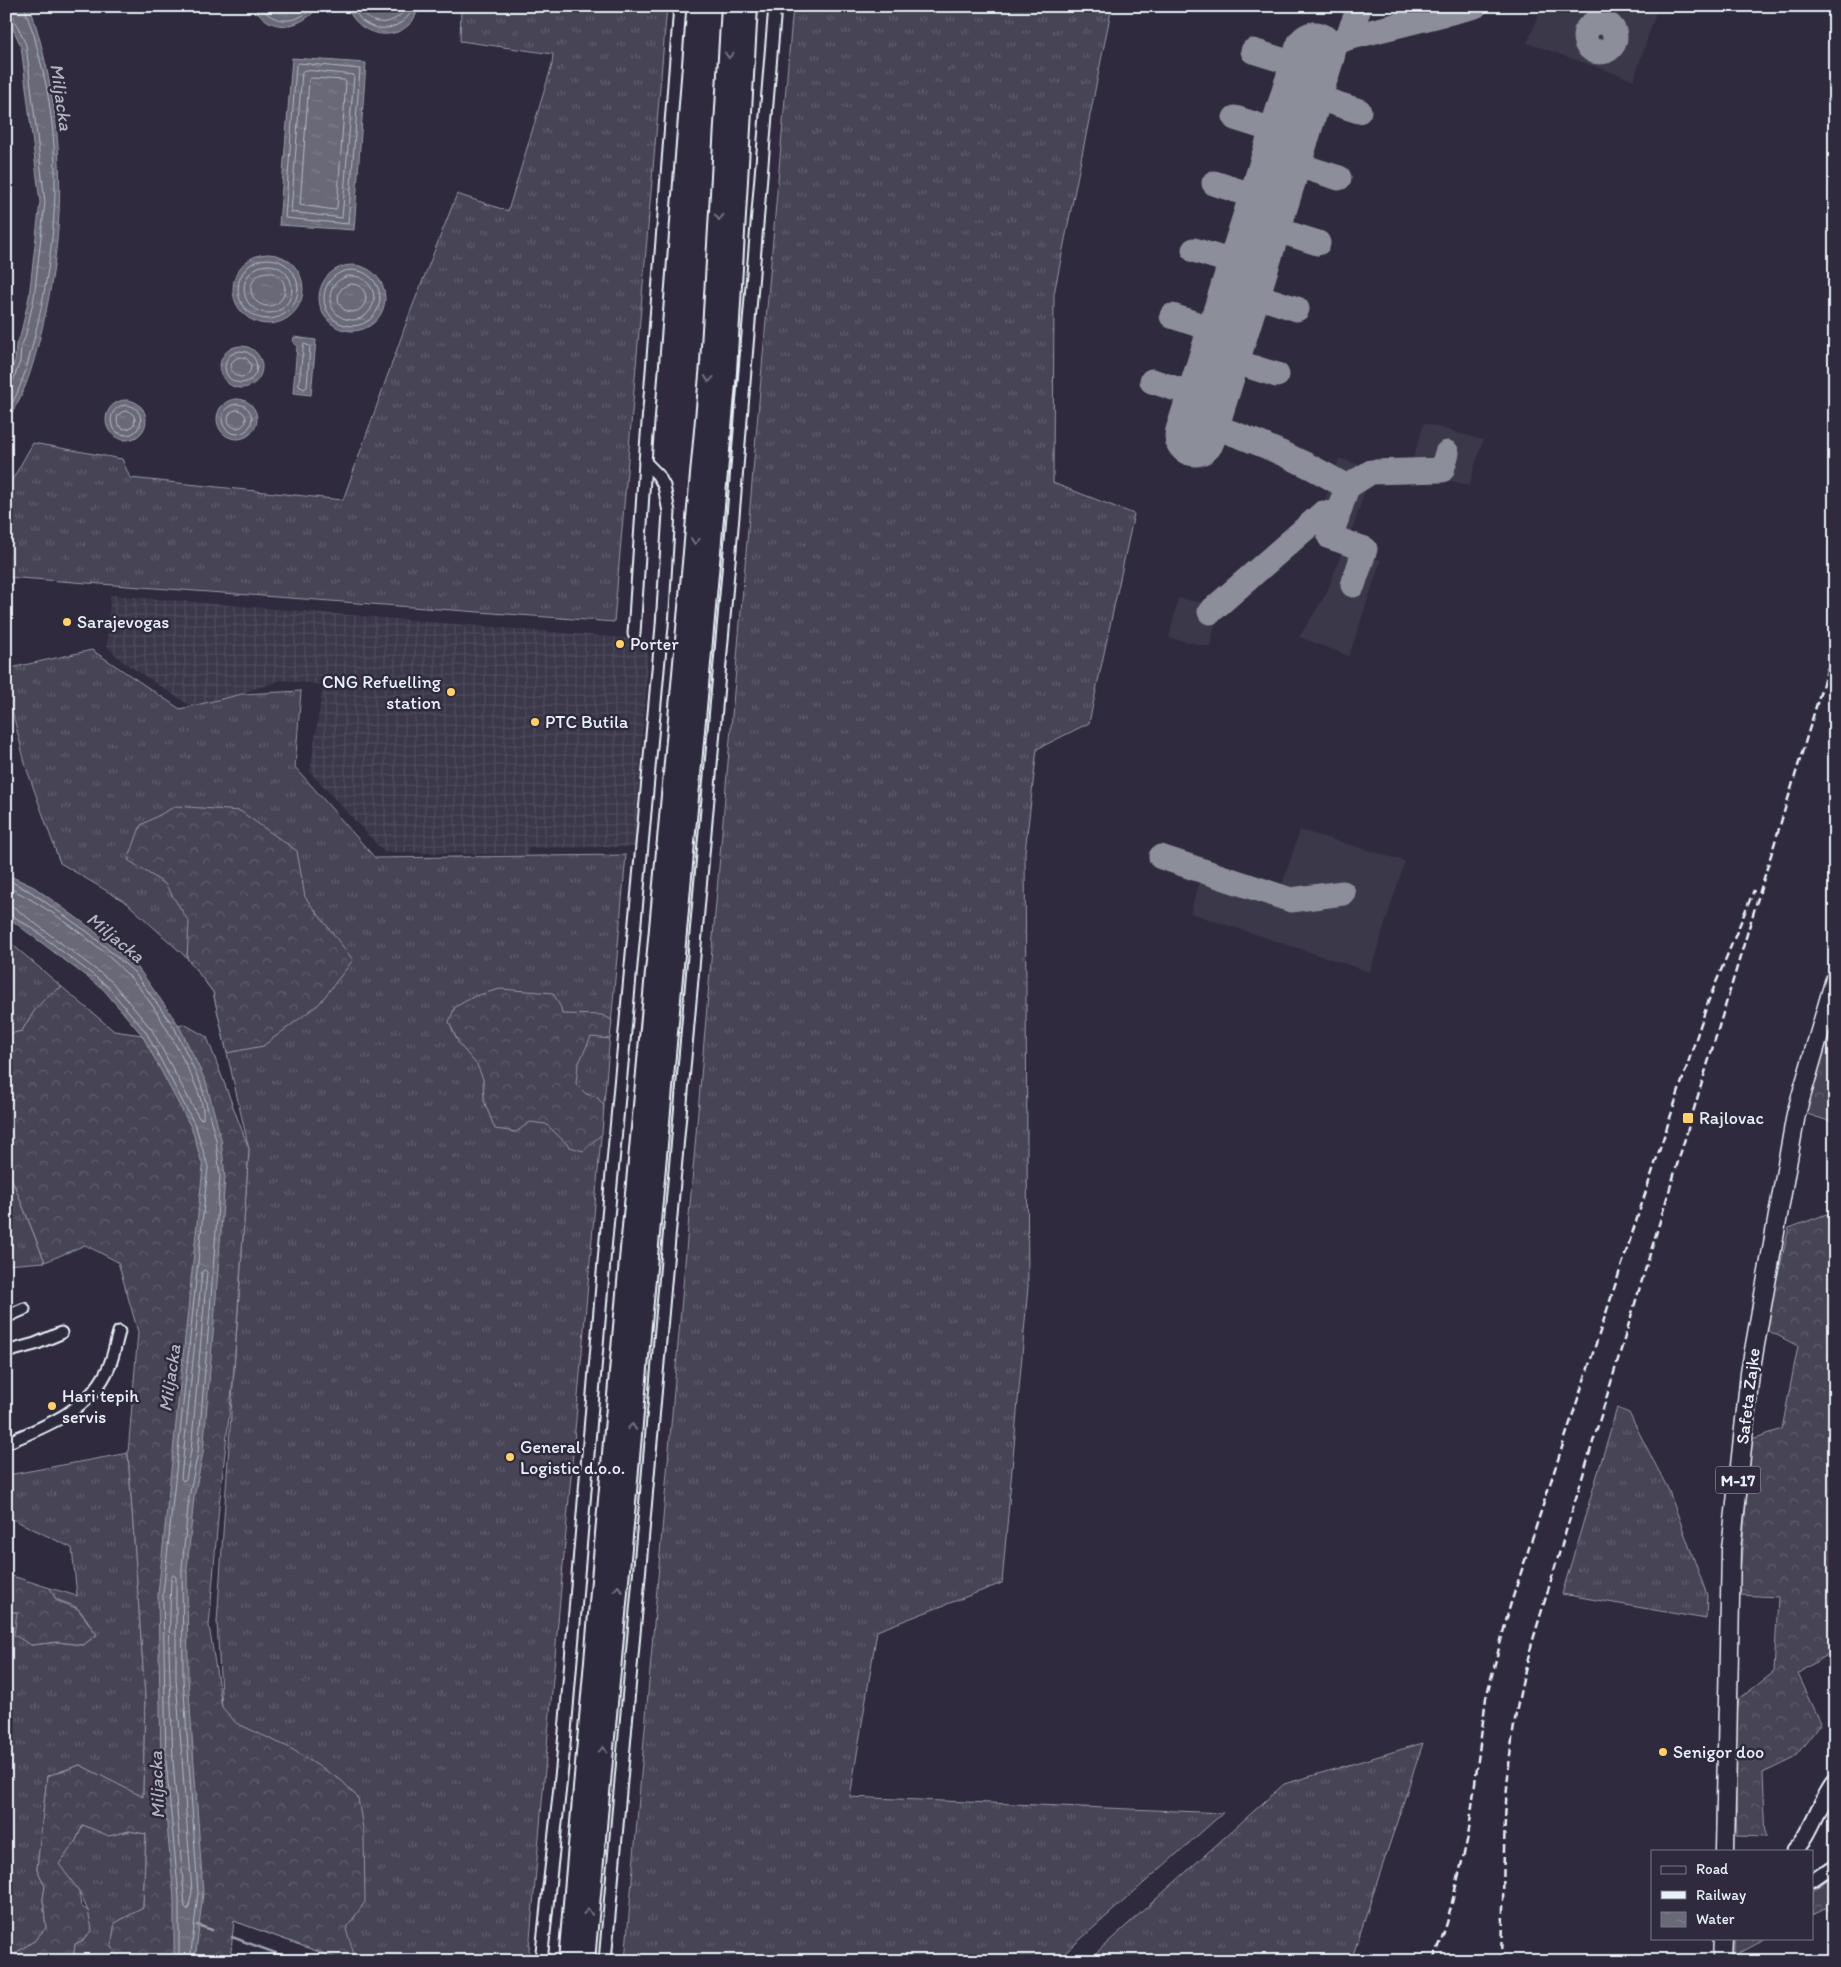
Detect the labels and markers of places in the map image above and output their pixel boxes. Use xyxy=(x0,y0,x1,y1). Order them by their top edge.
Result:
place label: Sarajevogas xyxy=(77,611,169,633)
marker: Sarajevogas xyxy=(61,616,73,628)
place label: Porter xyxy=(630,633,679,655)
marker: Porter xyxy=(614,638,626,650)
place label: CNG Refuelling station xyxy=(322,671,442,714)
marker: CNG Refuelling station xyxy=(445,686,457,698)
place label: PTC Butila xyxy=(545,711,629,733)
marker: PTC Butila xyxy=(529,716,541,728)
place label: Rajlovac xyxy=(1699,1107,1764,1129)
marker: Rajlovac xyxy=(1681,1111,1695,1125)
place label: Hari tepih servis xyxy=(62,1385,139,1428)
marker: Hari tepih servis xyxy=(46,1400,58,1412)
place label: General Logistic d.o.o. xyxy=(520,1436,625,1479)
marker: General Logistic d.o.o. xyxy=(504,1451,516,1463)
place label: Senigor doo xyxy=(1673,1741,1764,1763)
marker: Senigor doo xyxy=(1657,1746,1669,1758)

